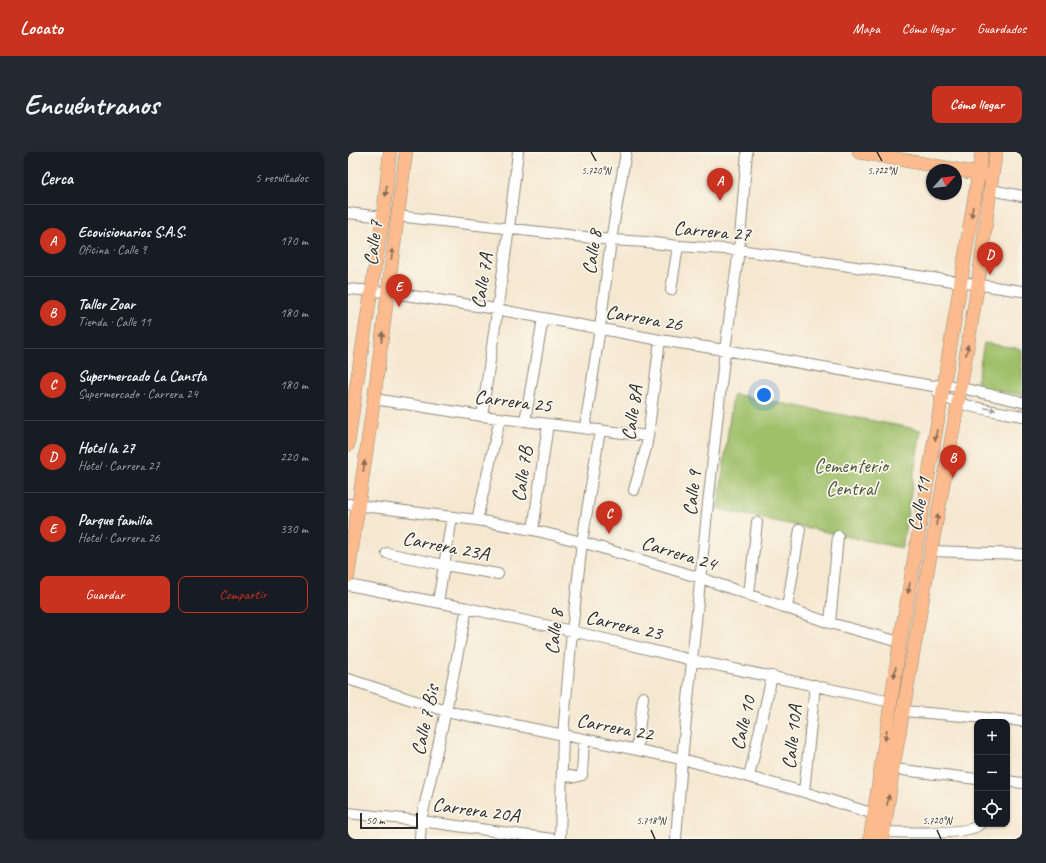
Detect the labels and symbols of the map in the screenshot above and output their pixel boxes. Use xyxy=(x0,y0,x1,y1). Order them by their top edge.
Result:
text: 5.720°N xyxy=(582,164,612,177)
text: 5.722°N xyxy=(868,164,898,177)
north arrow xyxy=(926,164,962,200)
pin: A xyxy=(707,168,733,201)
one-way arrow xyxy=(383,185,389,197)
one-way arrow xyxy=(968,206,974,218)
street label: Carrera 27 xyxy=(672,215,753,247)
street label: Calle 7 xyxy=(358,218,388,267)
street label: Calle 8 xyxy=(576,226,608,276)
pin: D xyxy=(977,242,1003,275)
one-way arrow xyxy=(389,248,395,260)
street label: Calle 7A xyxy=(465,251,499,310)
pin: E xyxy=(386,274,412,307)
street label: Carrera 26 xyxy=(604,299,685,337)
one-way arrow xyxy=(378,331,385,343)
one-way arrow xyxy=(964,344,970,356)
street label: Calle 8A xyxy=(616,383,648,442)
street label: Carrera 25 xyxy=(473,384,554,418)
your location xyxy=(754,385,774,405)
one-way arrow xyxy=(984,407,996,413)
one-way arrow xyxy=(932,429,938,441)
street label: Calle 7B xyxy=(506,443,538,503)
pin: B xyxy=(940,445,966,478)
park label: Cementerio Central xyxy=(814,453,890,501)
one-way arrow xyxy=(361,460,367,472)
street label: Calle 9 xyxy=(677,467,707,517)
street label: Calle 11 xyxy=(902,474,937,533)
pin: C xyxy=(596,501,622,534)
one-way arrow xyxy=(934,513,940,526)
street label: Carrera 23A xyxy=(401,525,492,567)
street label: Carrera 24 xyxy=(638,530,722,577)
one-way arrow xyxy=(906,582,912,594)
street label: Carrera 23 xyxy=(584,604,666,646)
street label: Calle 8 xyxy=(539,606,569,656)
one-way arrow xyxy=(892,666,898,678)
street label: Calle 7 Bis xyxy=(405,680,445,757)
street label: Calle 10 xyxy=(725,692,762,752)
street label: Calle 10A xyxy=(776,703,808,770)
street label: Carrera 22 xyxy=(575,707,657,747)
one-way arrow xyxy=(883,728,889,741)
street label: Carrera 20A xyxy=(431,792,522,829)
one-way arrow xyxy=(885,794,891,806)
scale bar xyxy=(360,811,418,830)
text: 5.718°N xyxy=(637,814,667,827)
text: 5.720°N xyxy=(923,814,953,827)

